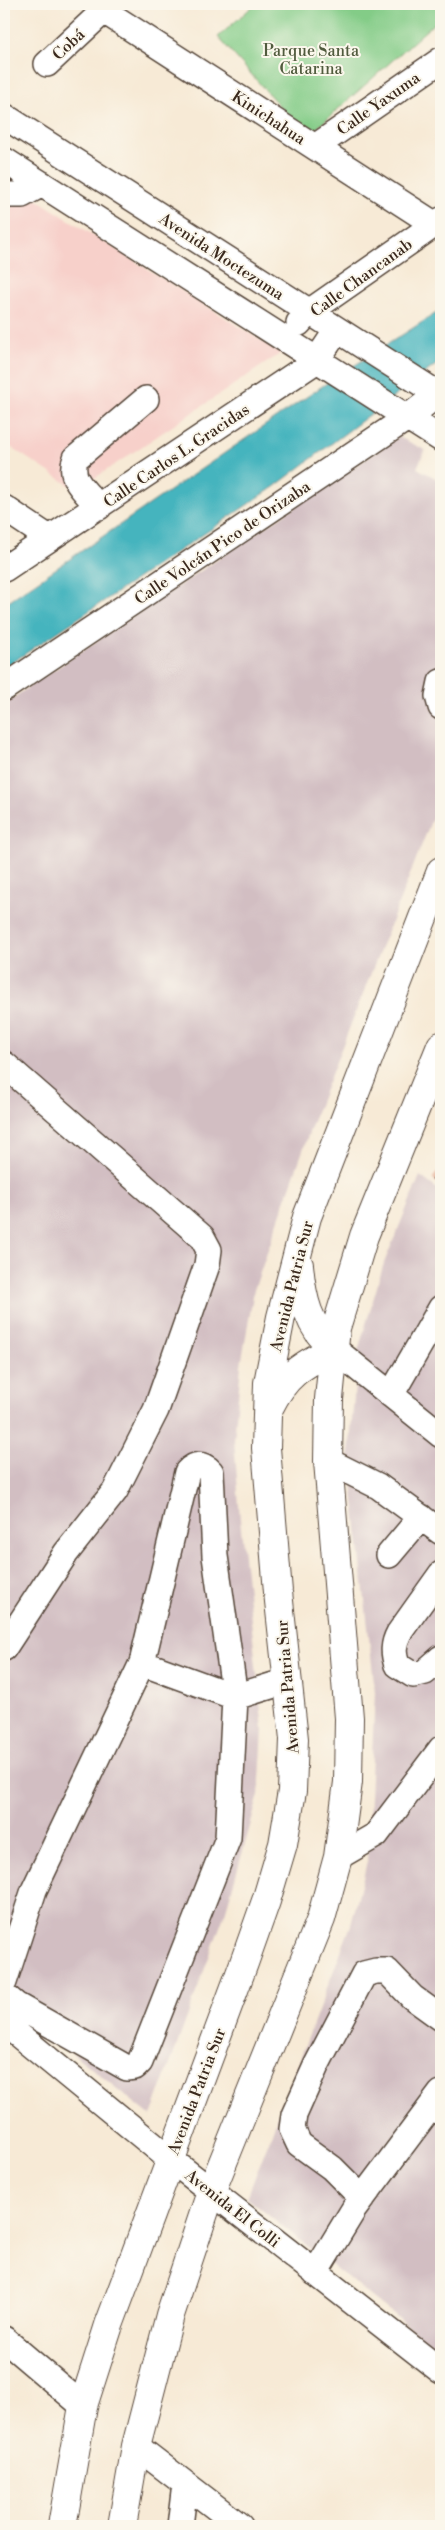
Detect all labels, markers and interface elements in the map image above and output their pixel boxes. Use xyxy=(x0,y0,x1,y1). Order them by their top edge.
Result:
street label: Cobá xyxy=(48,24,90,65)
park label: Parque Santa Catarina xyxy=(263,41,360,79)
street label: Calle Yaxuma xyxy=(333,67,425,140)
street label: Kinichahua xyxy=(228,87,310,150)
street label: Avenida Moctezuma xyxy=(154,208,288,305)
street label: Calle Chancanab xyxy=(307,234,416,321)
street label: Calle Carlos L. Gracidas xyxy=(100,400,253,512)
street label: Calle Volcán Pico de Orizaba xyxy=(131,476,315,609)
street label: Avenida Patria Sur xyxy=(266,1219,318,1355)
street label: Avenida Patria Sur xyxy=(272,1619,304,1756)
street label: Avenida Patria Sur xyxy=(163,2025,230,2159)
street label: Avenida El Colli xyxy=(180,2165,284,2252)

